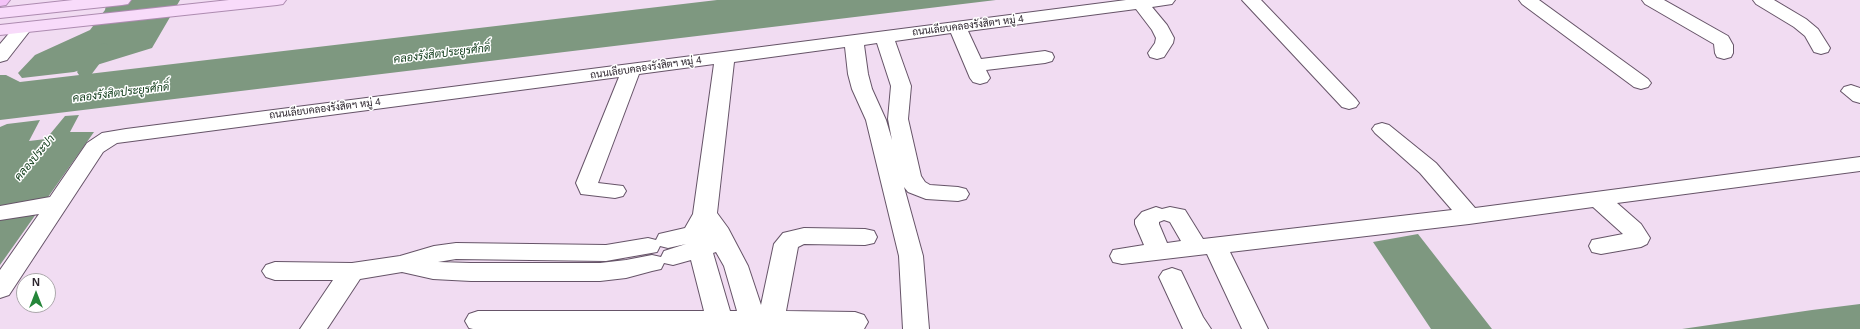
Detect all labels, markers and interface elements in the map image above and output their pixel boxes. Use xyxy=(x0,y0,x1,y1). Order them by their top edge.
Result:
street label: ถนนเลียบคลองรังสิตฯ หมู่ 4 xyxy=(912,13,1024,39)
water label: คลองรังสิตประยูรศักดิ์ xyxy=(393,42,491,66)
street label: ถนนเลียบคลองรังสิตฯ หมู่ 4 xyxy=(590,54,702,82)
water label: คลองรังสิตประยูรศักดิ์ xyxy=(72,81,170,105)
street label: ถนนเลียบคลองรังสิตฯ หมู่ 4 xyxy=(269,96,381,122)
water label: คลองประปา xyxy=(12,133,58,183)
north arrow xyxy=(16,273,56,313)
text: N xyxy=(32,276,40,288)

